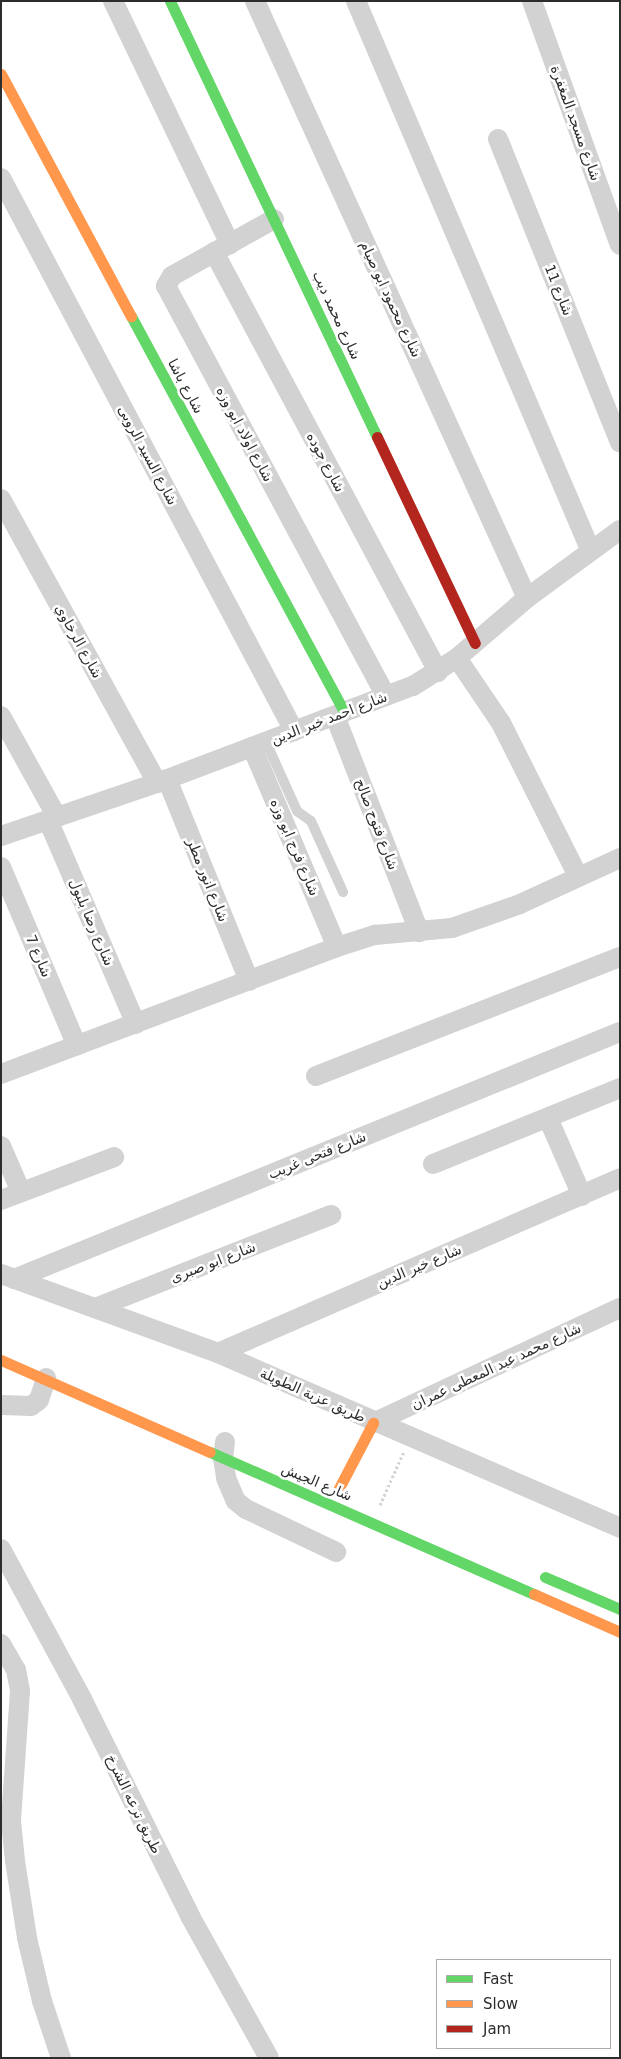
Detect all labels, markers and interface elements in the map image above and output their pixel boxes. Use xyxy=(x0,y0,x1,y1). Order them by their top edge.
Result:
street label: شارع مسجد المغفرة xyxy=(547,63,605,183)
street label: شارع محمود ابو صيام xyxy=(357,238,425,360)
street label: شارع 11 xyxy=(541,262,577,318)
street label: شارع محمد ديب xyxy=(309,268,365,362)
street label: شارع باشا xyxy=(165,356,207,416)
street label: شارع اولاد ابو وزه xyxy=(213,384,277,484)
street label: شارع السيد الروبى xyxy=(115,402,181,508)
street label: شارع جوده xyxy=(303,429,349,495)
street label: شارع الرخاوي xyxy=(52,601,106,681)
street label: شارع احمد خير الدين xyxy=(269,688,389,748)
street label: شارع فتوح صالح xyxy=(352,776,402,872)
street label: شارع فرج ابو وزه xyxy=(267,796,323,898)
street label: شارع انور مطر xyxy=(184,836,232,924)
street label: شارع رضا بلبول xyxy=(66,876,118,968)
street label: شارع 7 xyxy=(23,932,55,980)
street label: شارع فتحى غريب xyxy=(265,1128,369,1182)
street label: شارع ابو صبرى xyxy=(168,1238,258,1286)
street label: شارع خير الدين xyxy=(374,1241,464,1291)
street label: شارع محمد عبد المعطى عمران xyxy=(408,1319,584,1413)
street label: طريق عزبة الطويلة xyxy=(258,1364,368,1426)
street label: شارع الجيش xyxy=(279,1460,355,1504)
street label: طريق ترعه الشرخ xyxy=(103,1752,165,1856)
legend xyxy=(436,1959,611,2049)
text: Fast xyxy=(483,1970,513,1988)
text: Slow xyxy=(483,1995,518,2013)
text: Jam xyxy=(483,2020,511,2038)

